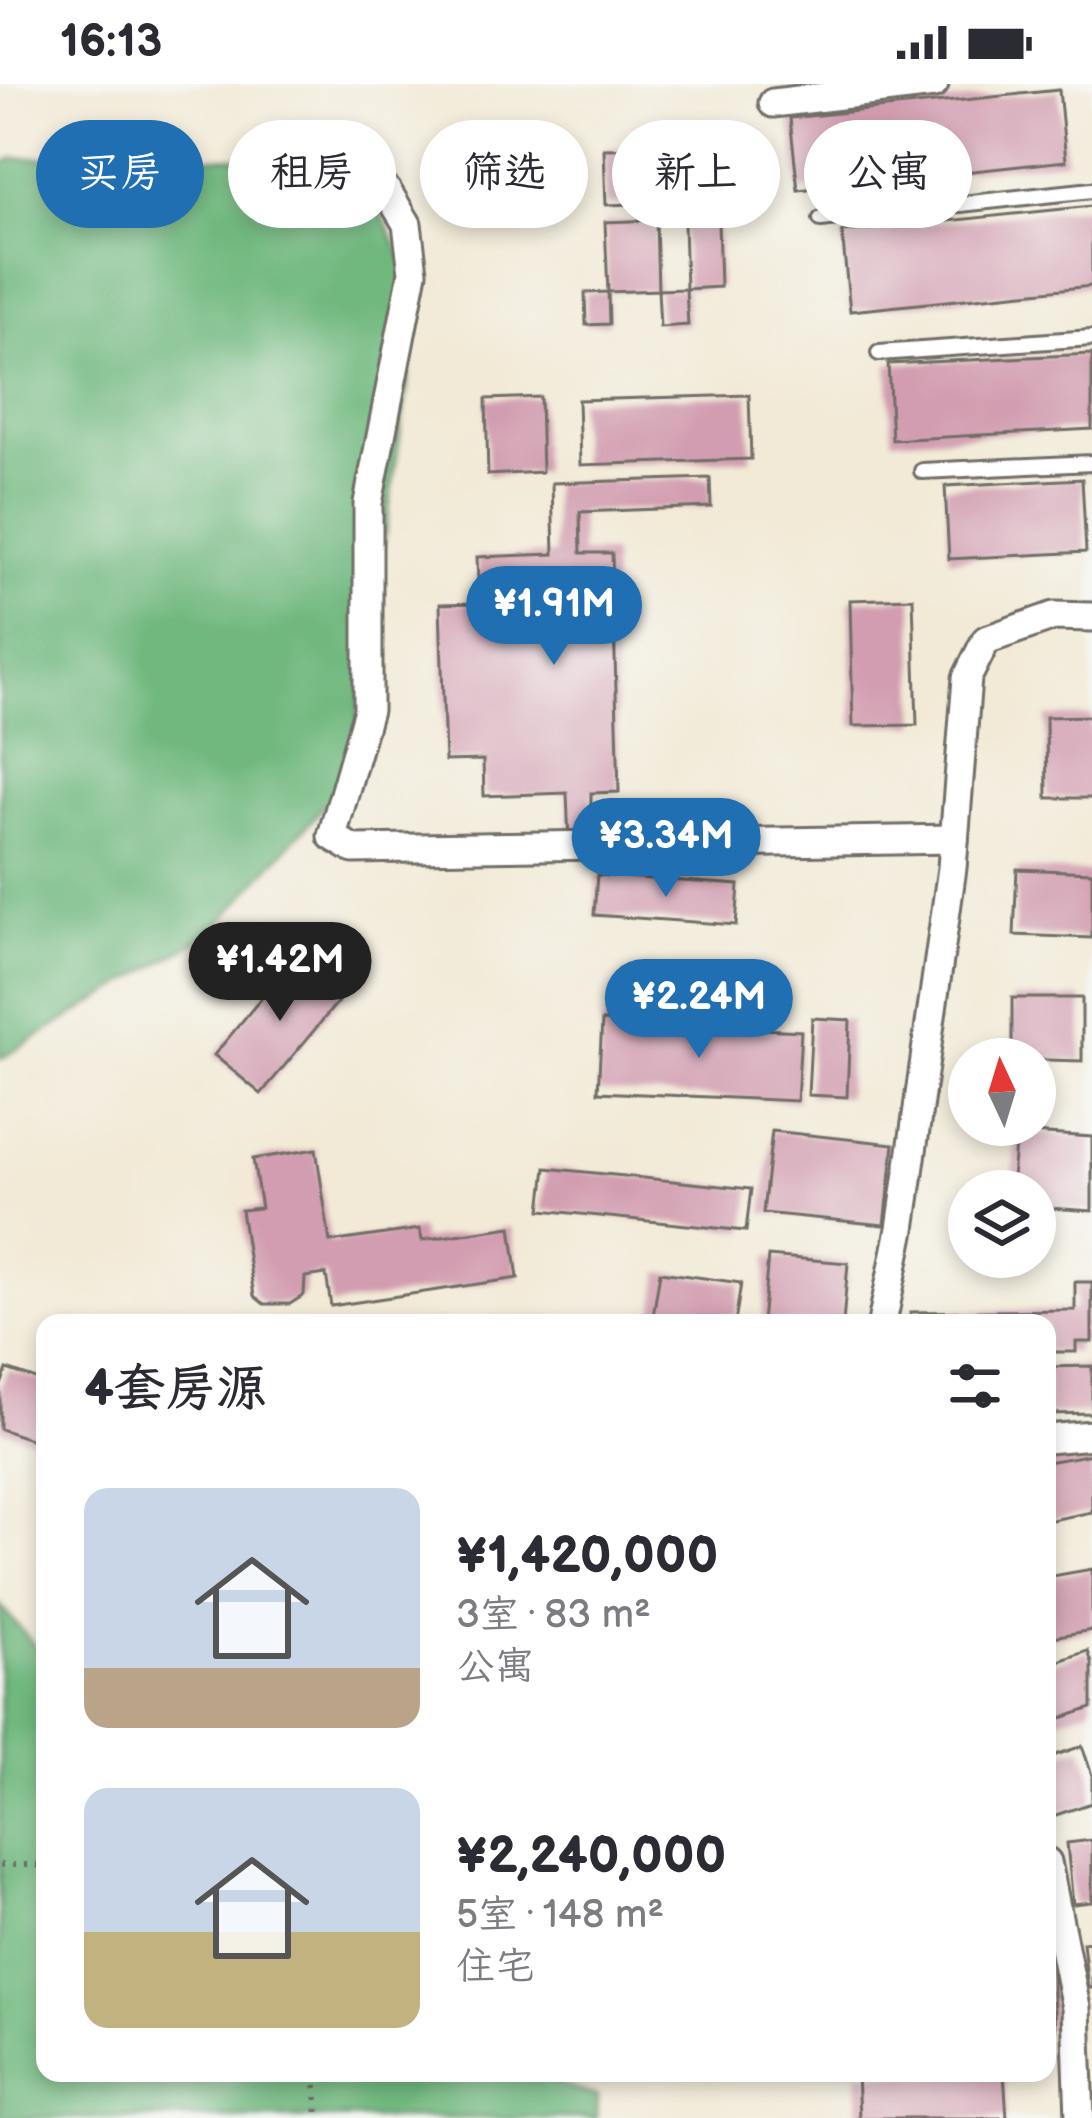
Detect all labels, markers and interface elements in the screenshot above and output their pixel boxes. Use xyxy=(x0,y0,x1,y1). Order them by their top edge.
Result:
text: 16:13 xyxy=(60,15,162,70)
chip: 买房 xyxy=(36,120,204,228)
chip: 租房 xyxy=(228,120,396,228)
chip: 筛选 xyxy=(420,120,588,228)
chip: 新上 xyxy=(612,120,780,228)
chip: 公寓 xyxy=(804,120,972,228)
pin: ¥1.91M xyxy=(456,566,652,668)
text: ¥1.91M xyxy=(493,581,615,628)
pin: ¥3.34M xyxy=(568,798,764,900)
text: ¥3.34M xyxy=(599,813,733,860)
pin: ¥1.42M xyxy=(182,922,378,1024)
text: ¥1.42M xyxy=(216,937,344,984)
pin: ¥2.24M xyxy=(601,959,797,1061)
text: ¥2.24M xyxy=(632,974,766,1021)
north arrow xyxy=(948,1038,1056,1146)
map controls xyxy=(948,1038,1056,1278)
button: layers xyxy=(948,1170,1056,1278)
icon: filters xyxy=(942,1353,1008,1419)
text: 4套房源 xyxy=(84,1359,267,1420)
text: ¥1,420,000 xyxy=(456,1526,718,1587)
icon: home xyxy=(180,1536,324,1680)
text: 3室 · 83 m² xyxy=(456,1592,651,1639)
text: 公寓 xyxy=(456,1644,534,1691)
text: ¥2,240,000 xyxy=(456,1826,726,1887)
icon: home xyxy=(180,1836,324,1980)
text: 5室 · 148 m² xyxy=(456,1892,664,1939)
text: 住宅 xyxy=(456,1944,534,1991)

